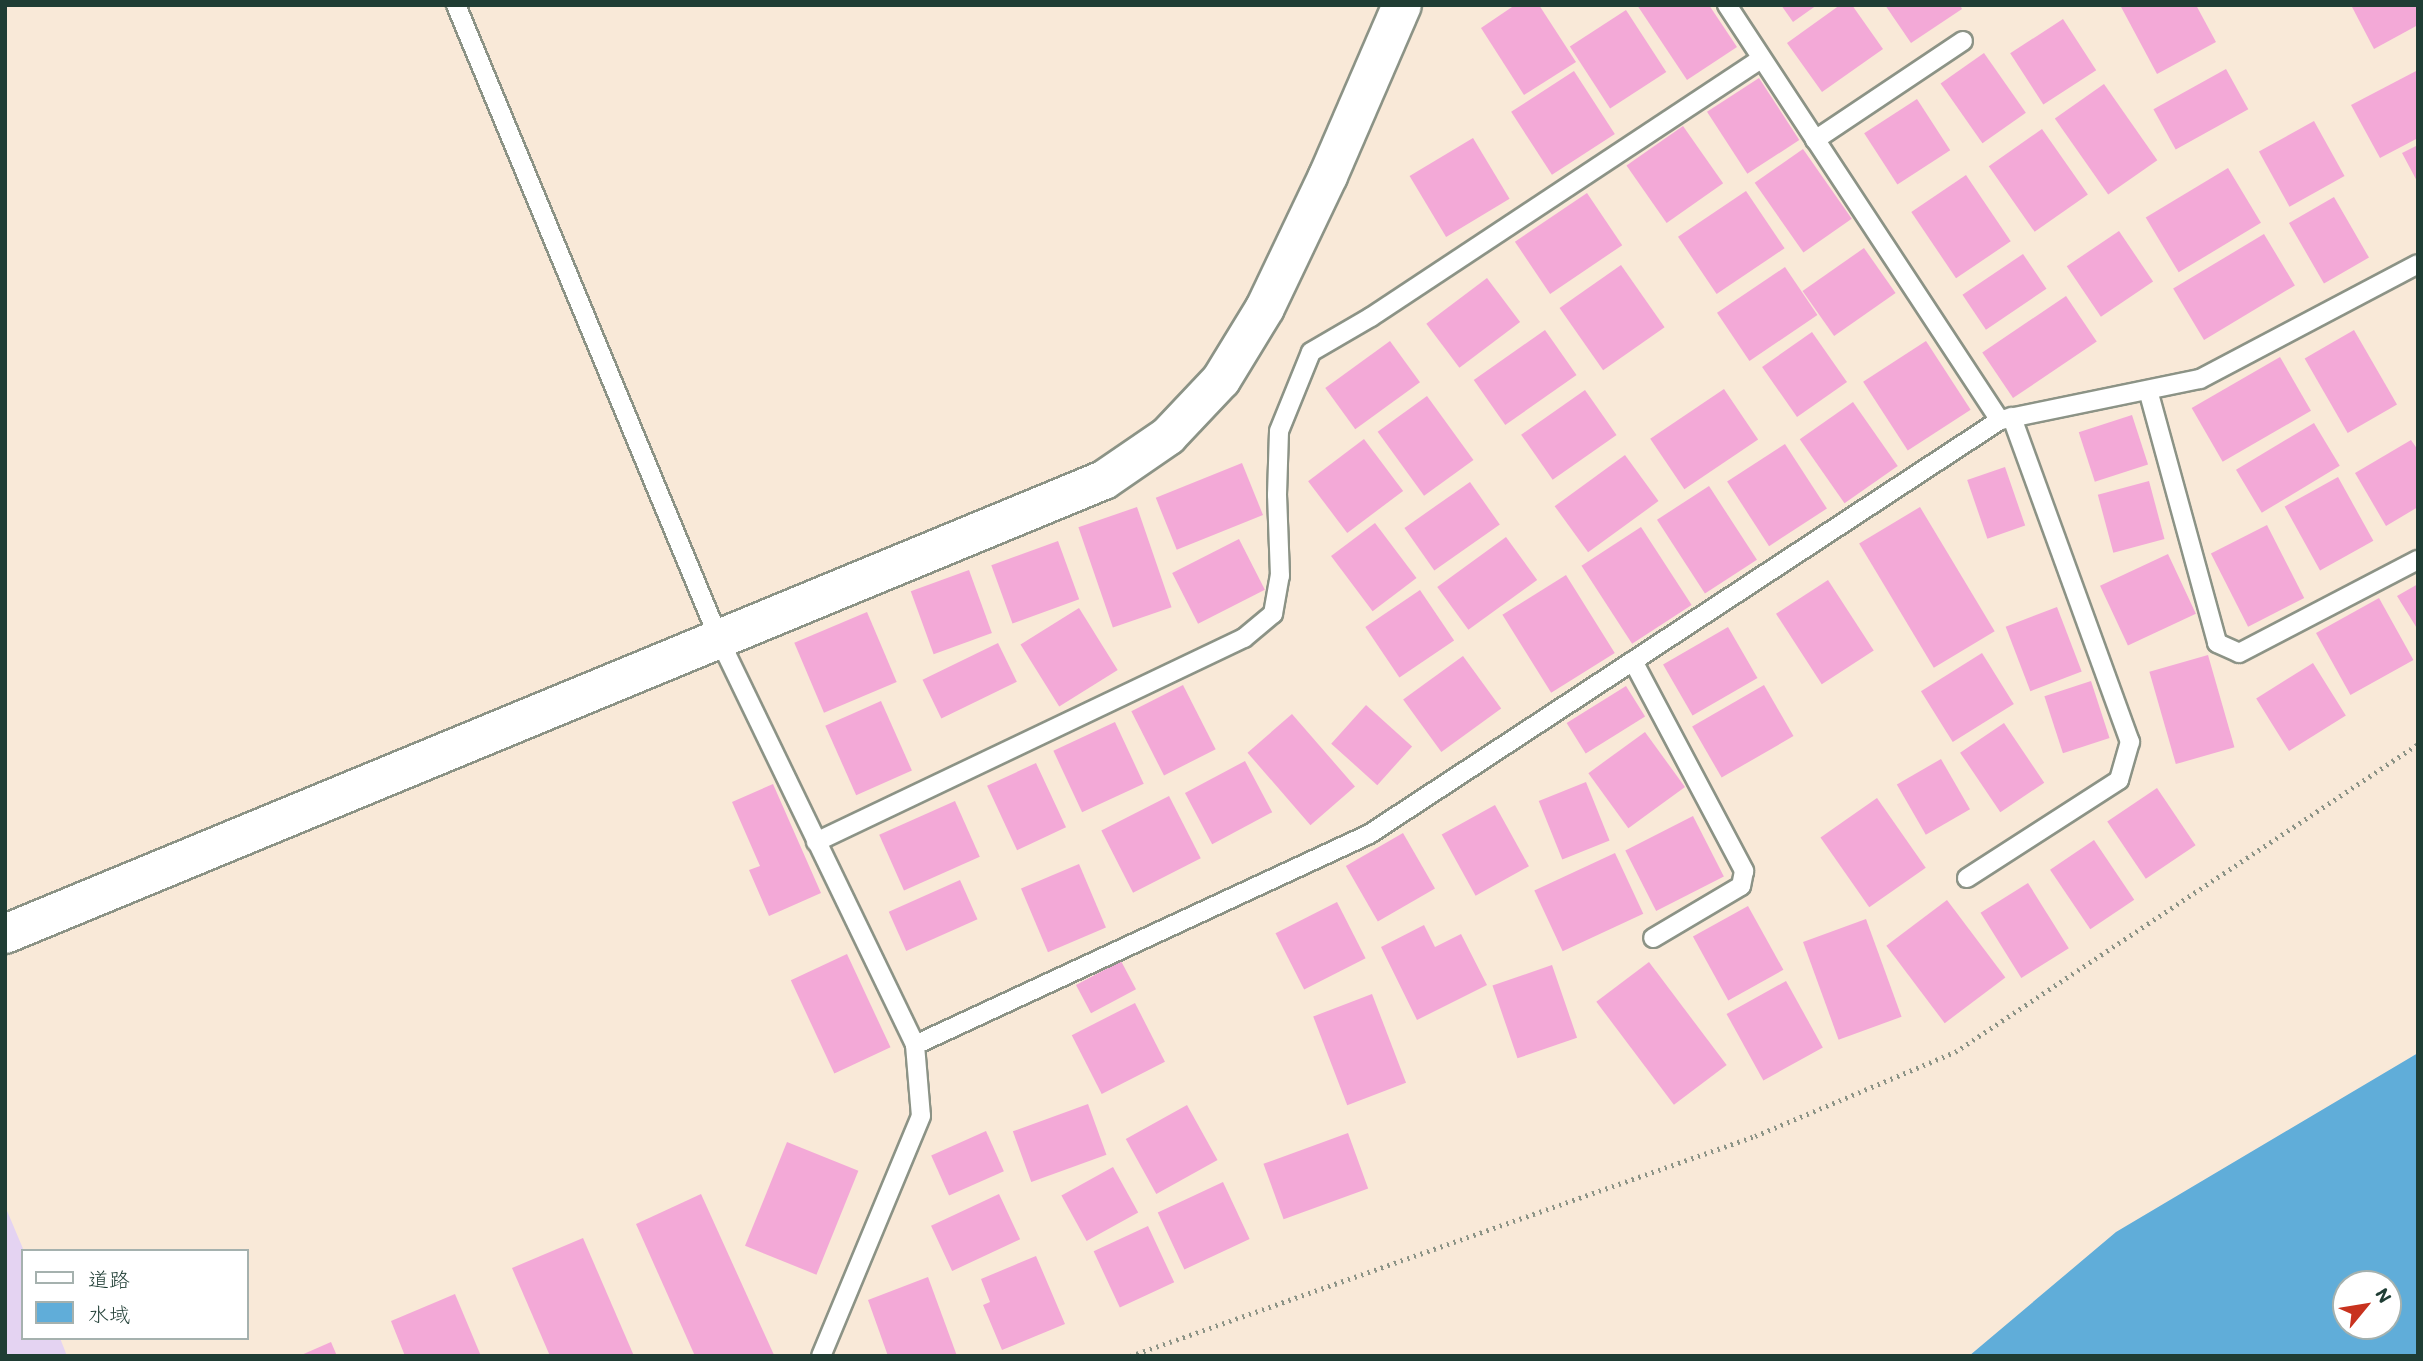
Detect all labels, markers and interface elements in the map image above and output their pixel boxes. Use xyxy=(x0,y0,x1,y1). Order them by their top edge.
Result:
legend xyxy=(21,1249,248,1340)
text: 道路 xyxy=(88,1267,130,1292)
north arrow xyxy=(2332,1270,2402,1340)
text: N xyxy=(2371,1284,2397,1307)
text: 水域 xyxy=(88,1302,130,1327)

